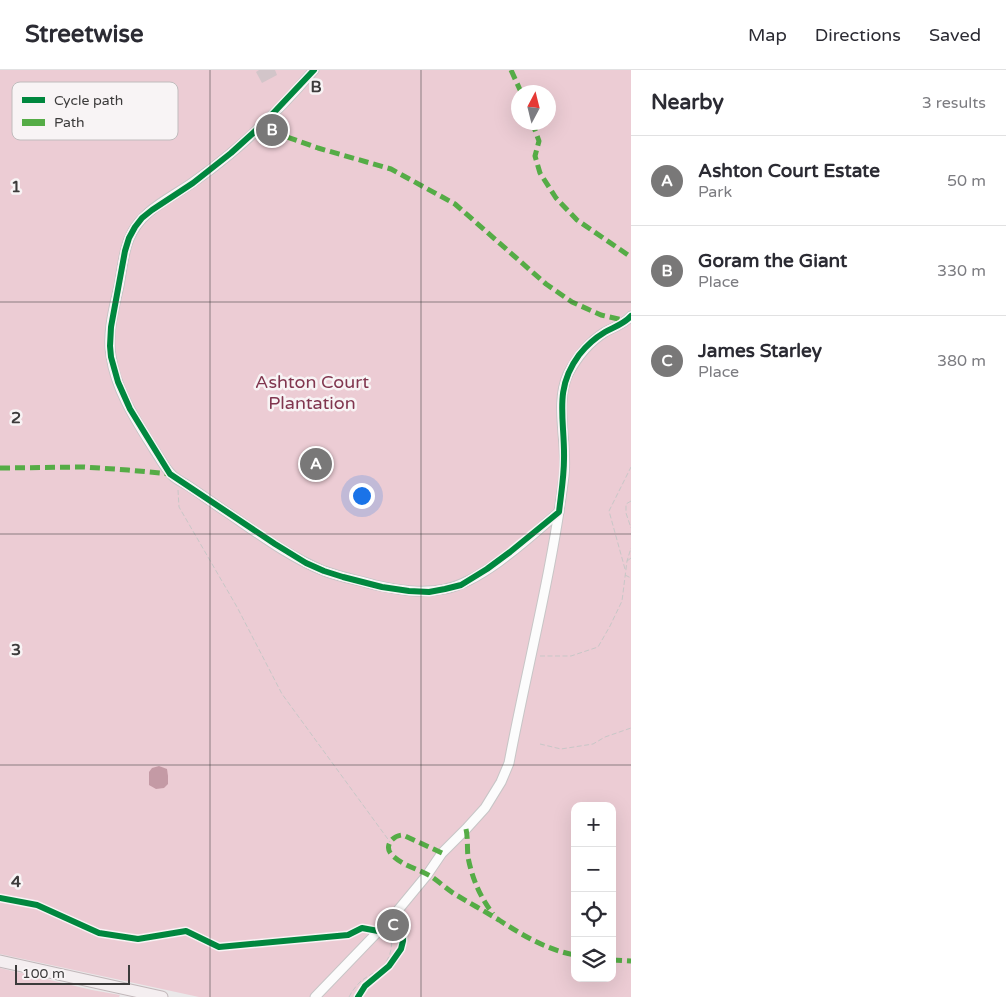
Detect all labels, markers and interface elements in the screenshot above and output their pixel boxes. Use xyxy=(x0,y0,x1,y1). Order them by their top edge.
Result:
text: Streetwise xyxy=(25,20,144,49)
text: Map xyxy=(748,24,787,46)
text: Directions xyxy=(815,24,901,46)
text: Saved xyxy=(929,24,981,46)
text: B xyxy=(310,77,322,97)
legend xyxy=(12,82,178,140)
north arrow xyxy=(511,85,556,130)
text: Nearby xyxy=(651,90,724,115)
text: Cycle path xyxy=(54,92,123,109)
text: 3 results xyxy=(922,93,986,113)
pin: B xyxy=(256,111,288,149)
text: Path xyxy=(54,114,85,131)
text: Ashton Court Estate xyxy=(698,160,880,182)
text: A xyxy=(661,171,673,191)
text: 50 m xyxy=(947,171,986,191)
text: 1 xyxy=(11,177,21,197)
text: Park xyxy=(698,182,732,202)
text: Goram the Giant xyxy=(698,250,847,272)
text: B xyxy=(661,261,673,281)
text: 330 m xyxy=(937,261,986,281)
text: Place xyxy=(698,272,739,292)
text: James Starley xyxy=(698,340,822,362)
text: C xyxy=(661,351,673,371)
text: 380 m xyxy=(937,351,986,371)
text: Place xyxy=(698,362,739,382)
park label: Ashton Court Plantation xyxy=(255,371,369,414)
text: 2 xyxy=(11,408,21,428)
pin: A xyxy=(300,445,332,483)
your location xyxy=(349,483,375,509)
text: 3 xyxy=(11,640,21,660)
map controls xyxy=(571,802,616,982)
button: + xyxy=(571,802,616,847)
button: − xyxy=(571,847,616,892)
text: 4 xyxy=(11,872,21,892)
button: locate xyxy=(571,892,616,937)
pin: C xyxy=(377,906,409,944)
button: layers xyxy=(571,937,616,982)
scale bar xyxy=(15,962,130,985)
text: 100 m xyxy=(22,965,65,982)

